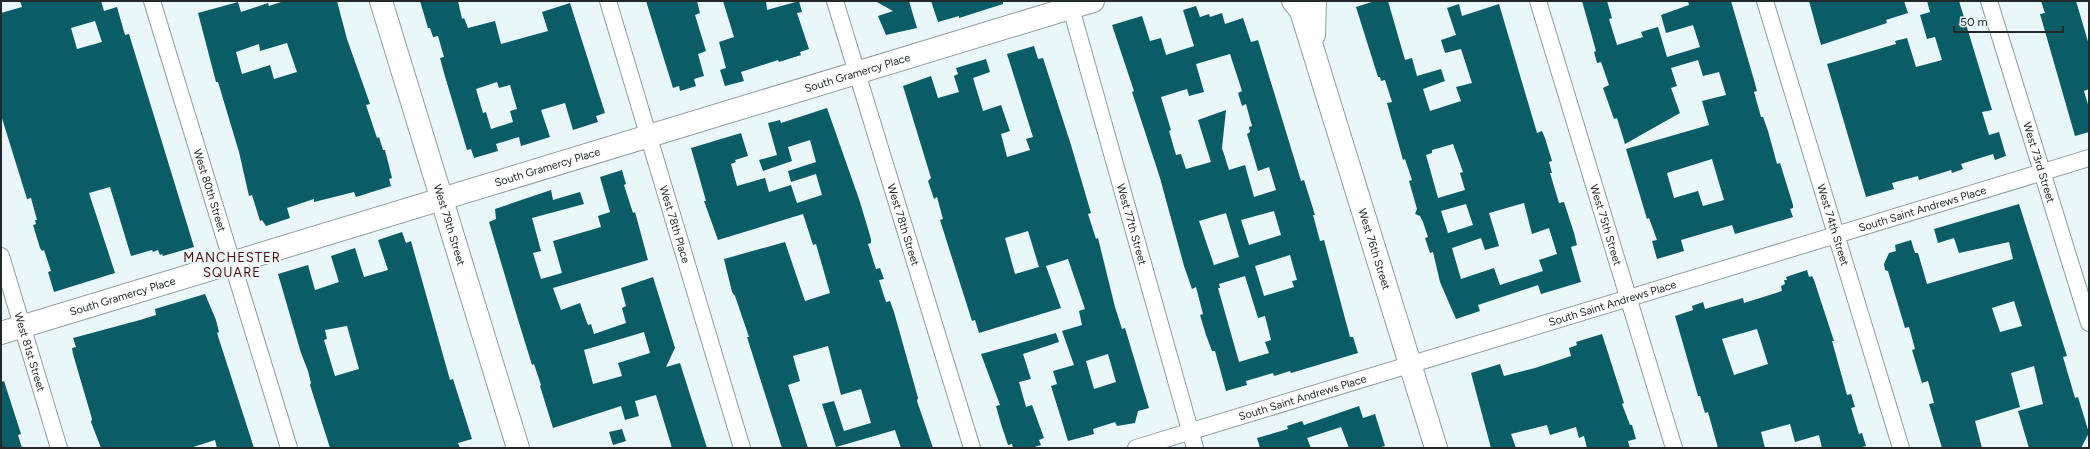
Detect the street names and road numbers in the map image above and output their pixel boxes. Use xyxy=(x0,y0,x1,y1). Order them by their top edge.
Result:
street label: South Gramercy Place xyxy=(803,50,912,95)
street label: West 73rd Street xyxy=(2020,120,2058,204)
street label: South Gramercy Place xyxy=(493,145,602,189)
street label: West 80th Street xyxy=(191,147,229,233)
street label: West 78th Street xyxy=(885,182,922,267)
street label: West 77th Street xyxy=(1114,182,1150,266)
street label: West 74th Street xyxy=(1815,182,1852,267)
street label: West 79th Street xyxy=(431,183,468,267)
street label: West 75th Street xyxy=(1588,183,1625,267)
street label: South Saint Andrews Place xyxy=(1857,183,1988,234)
street label: West 78th Place xyxy=(657,184,693,265)
street label: West 76th Street xyxy=(1356,207,1393,291)
street label: South Gramercy Place xyxy=(68,274,177,318)
street label: South Saint Andrews Place xyxy=(1547,277,1678,329)
street label: West 81st Street xyxy=(12,310,48,393)
street label: South Saint Andrews Place xyxy=(1237,372,1368,423)

